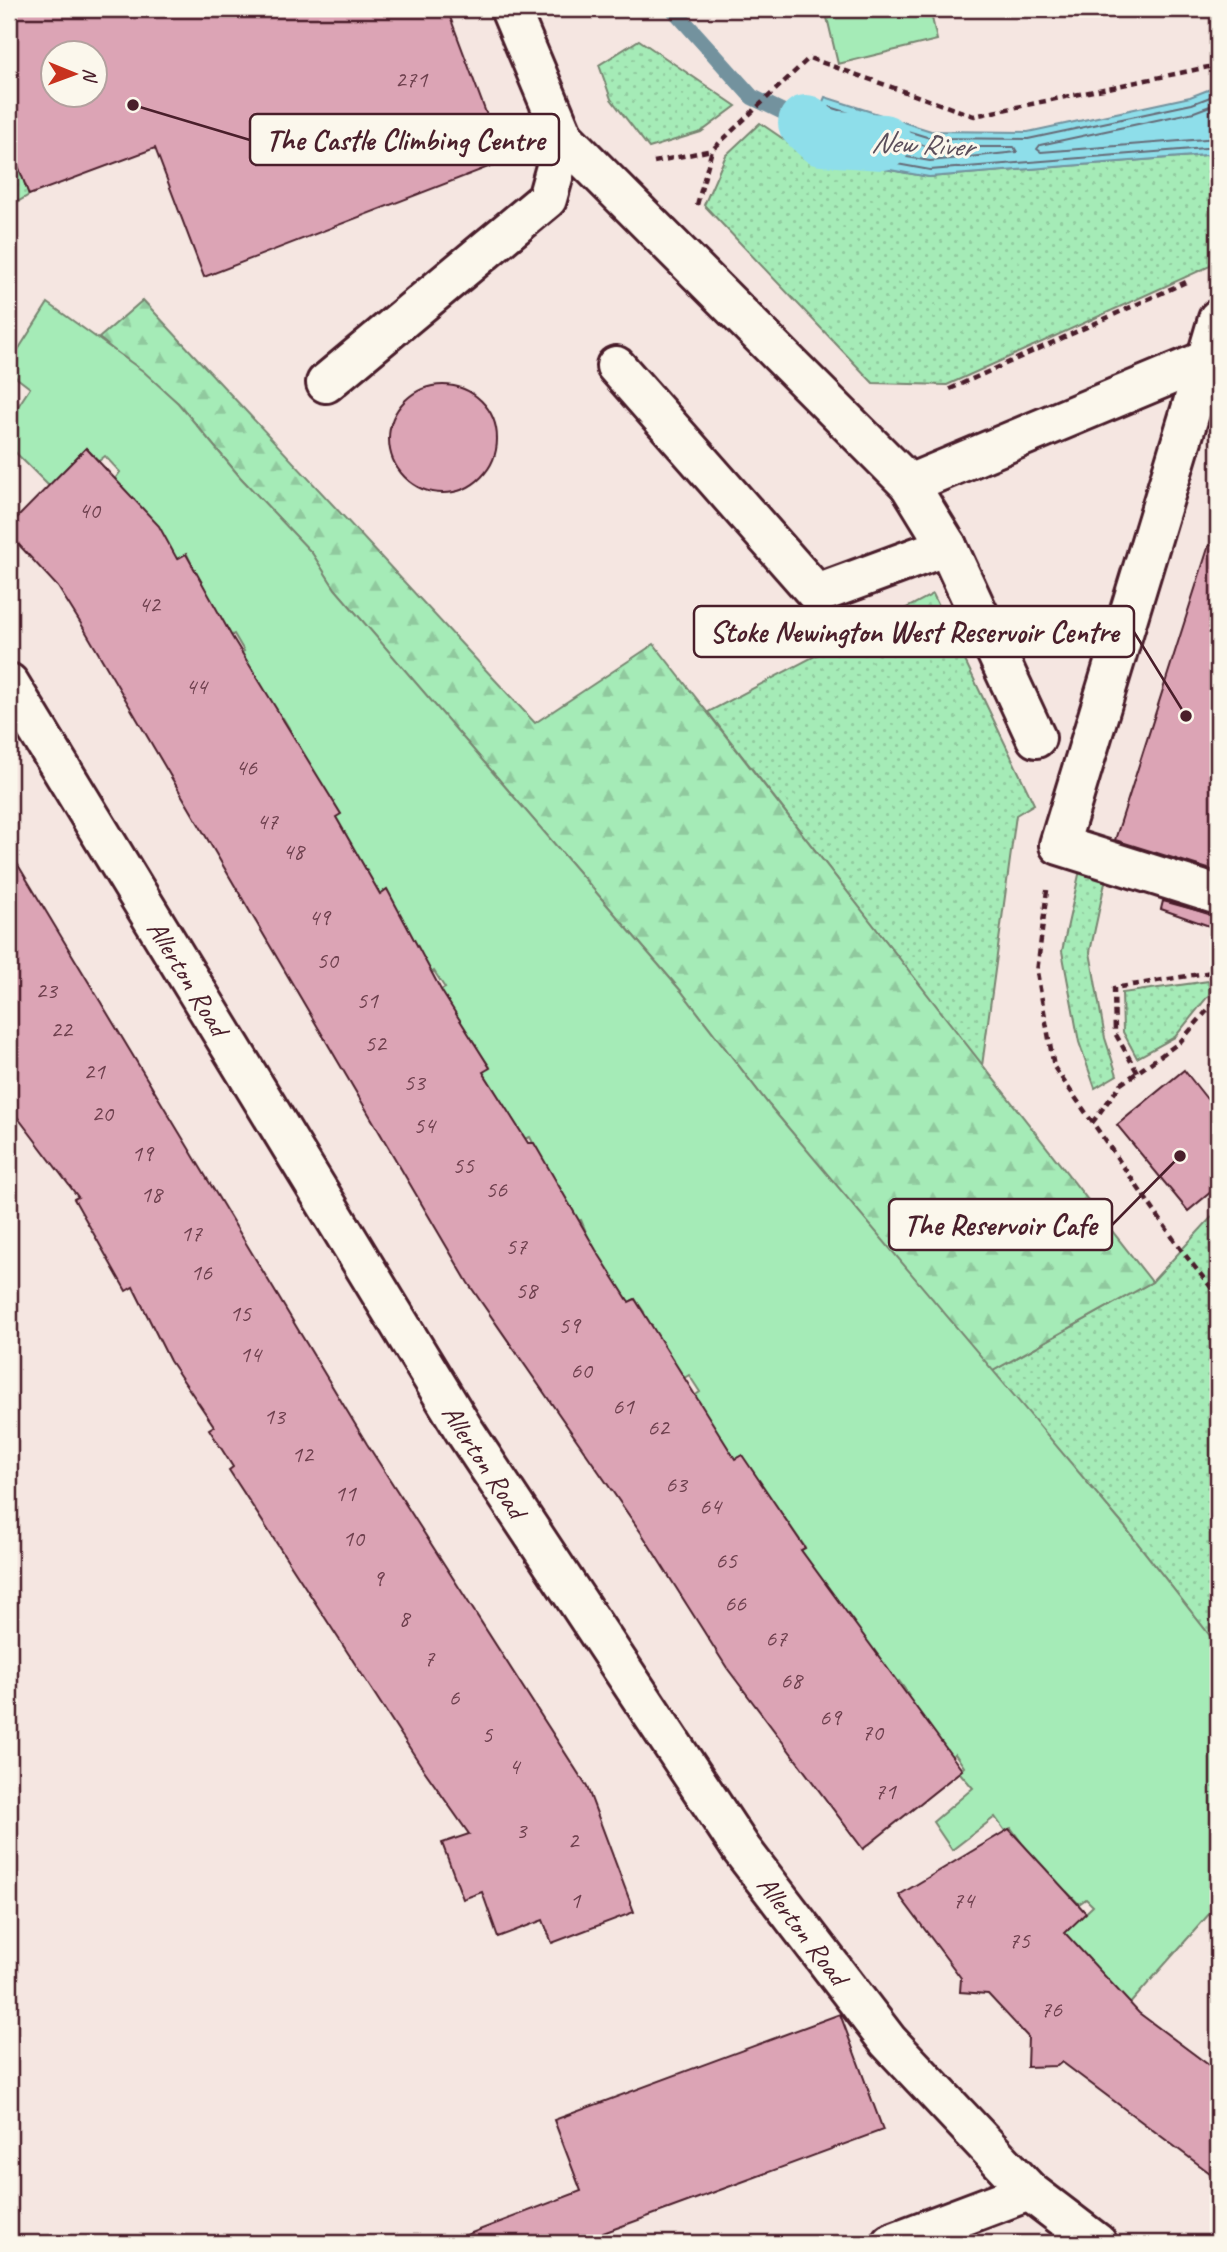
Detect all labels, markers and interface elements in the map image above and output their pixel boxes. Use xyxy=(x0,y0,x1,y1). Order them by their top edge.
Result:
north arrow xyxy=(38,38,108,108)
house number: 271 xyxy=(395,64,428,94)
text: N xyxy=(78,68,102,84)
callout: The Castle Climbing Centre xyxy=(250,114,559,165)
text: The Castle Climbing Centre xyxy=(266,121,547,159)
water label: New River xyxy=(870,122,979,166)
house number: 40 xyxy=(78,495,102,525)
house number: 42 xyxy=(138,589,162,619)
callout: Stoke Newington West Reservoir Centre xyxy=(694,606,1134,657)
text: Stoke Newington West Reservoir Centre xyxy=(709,613,1121,651)
house number: 44 xyxy=(185,671,209,701)
house number: 46 xyxy=(235,752,258,782)
house number: 47 xyxy=(256,806,279,836)
house number: 48 xyxy=(282,836,306,866)
house number: 49 xyxy=(308,902,332,932)
street label: Allerton Road xyxy=(139,914,239,1046)
house number: 50 xyxy=(316,945,340,975)
house number: 23 xyxy=(35,975,59,1005)
house number: 51 xyxy=(356,985,379,1015)
house number: 22 xyxy=(50,1014,74,1044)
house number: 52 xyxy=(364,1028,388,1058)
house number: 21 xyxy=(83,1056,106,1086)
house number: 53 xyxy=(403,1067,427,1097)
house number: 20 xyxy=(91,1098,115,1128)
house number: 54 xyxy=(413,1110,437,1140)
house number: 19 xyxy=(131,1138,155,1168)
house number: 55 xyxy=(452,1150,475,1180)
house number: 56 xyxy=(485,1174,508,1204)
house number: 18 xyxy=(140,1179,164,1209)
callout: The Reservoir Cafe xyxy=(889,1199,1112,1250)
text: The Reservoir Cafe xyxy=(904,1206,1099,1244)
house number: 17 xyxy=(180,1218,203,1248)
house number: 57 xyxy=(505,1231,528,1261)
house number: 16 xyxy=(190,1257,213,1287)
house number: 58 xyxy=(515,1275,539,1305)
house number: 15 xyxy=(229,1298,252,1328)
house number: 59 xyxy=(558,1310,582,1340)
house number: 14 xyxy=(239,1339,263,1369)
house number: 60 xyxy=(570,1355,594,1385)
house number: 61 xyxy=(612,1391,635,1421)
street label: Allerton Road xyxy=(434,1398,537,1528)
house number: 13 xyxy=(263,1401,287,1431)
house number: 62 xyxy=(647,1412,671,1442)
house number: 12 xyxy=(291,1439,315,1469)
house number: 63 xyxy=(665,1469,689,1499)
house number: 11 xyxy=(334,1478,357,1508)
house number: 64 xyxy=(699,1491,723,1521)
house number: 10 xyxy=(342,1523,366,1553)
house number: 65 xyxy=(715,1545,738,1575)
house number: 9 xyxy=(373,1563,386,1593)
house number: 66 xyxy=(724,1588,747,1618)
house number: 8 xyxy=(399,1603,412,1633)
house number: 67 xyxy=(765,1623,788,1653)
house number: 7 xyxy=(424,1643,436,1673)
house number: 68 xyxy=(780,1665,804,1695)
house number: 6 xyxy=(449,1682,461,1712)
house number: 69 xyxy=(819,1702,843,1732)
house number: 70 xyxy=(861,1717,885,1747)
house number: 5 xyxy=(482,1719,494,1749)
house number: 4 xyxy=(509,1751,522,1781)
house number: 71 xyxy=(874,1776,897,1806)
house number: 3 xyxy=(516,1815,529,1845)
house number: 2 xyxy=(568,1825,581,1855)
street label: Allerton Road xyxy=(750,1868,858,1995)
house number: 1 xyxy=(570,1885,582,1915)
house number: 74 xyxy=(952,1885,976,1915)
house number: 75 xyxy=(1008,1925,1031,1955)
house number: 76 xyxy=(1040,1994,1063,2024)

